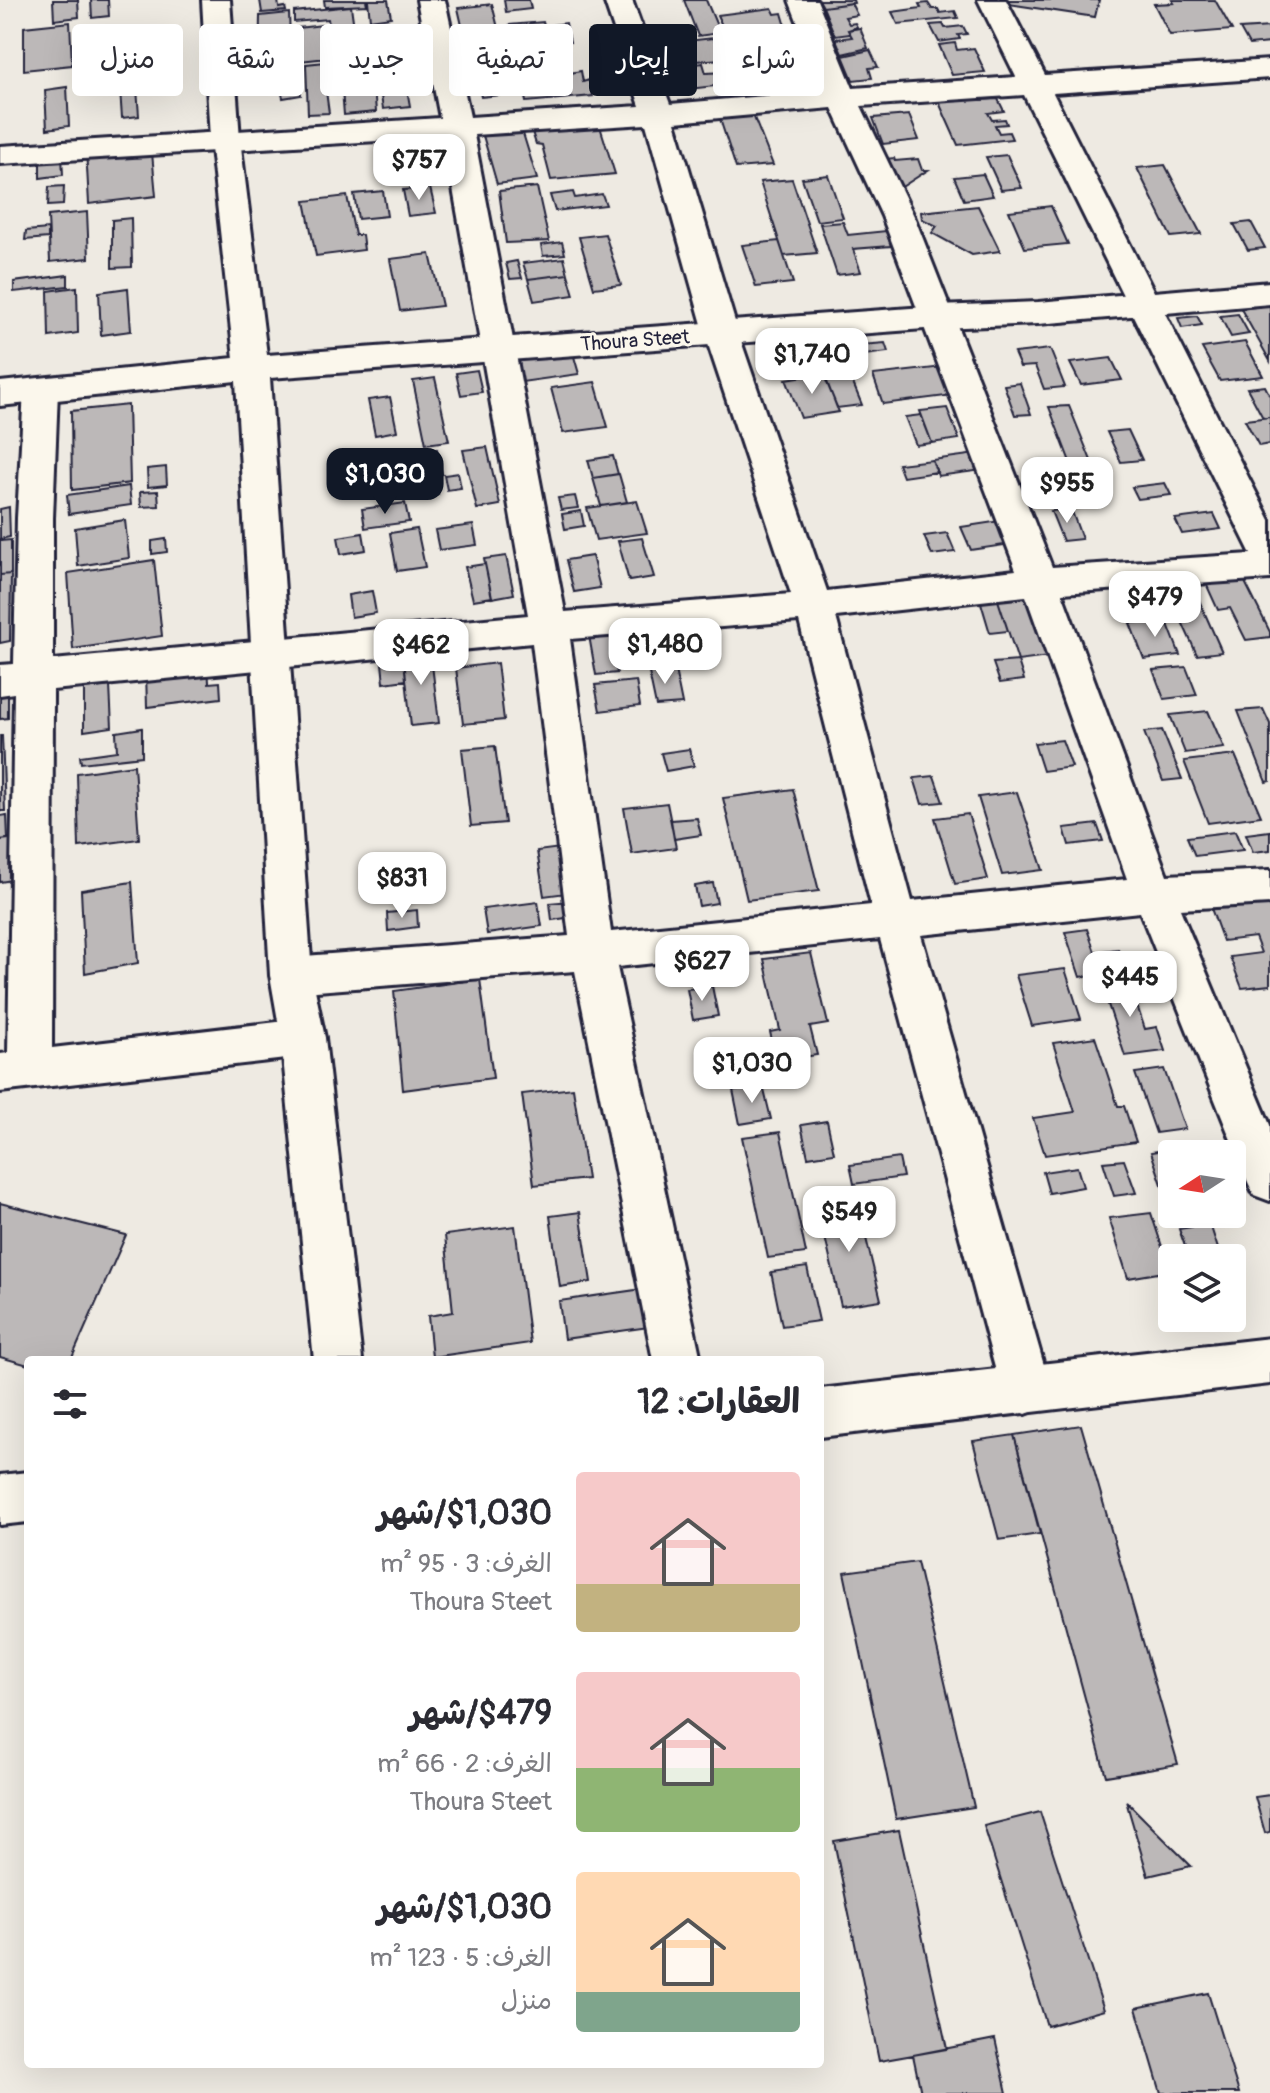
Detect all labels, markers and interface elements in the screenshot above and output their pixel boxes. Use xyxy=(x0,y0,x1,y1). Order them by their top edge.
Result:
chip: منزل xyxy=(72,24,183,96)
chip: شقة xyxy=(199,24,304,96)
chip: جديد xyxy=(320,24,433,96)
chip: تصفية xyxy=(449,24,573,96)
chip: إيجار xyxy=(589,24,697,96)
chip: شراء xyxy=(713,24,824,96)
pin: $757 xyxy=(372,134,466,202)
text: $757 xyxy=(391,144,447,176)
street label: Thoura Steet xyxy=(580,324,691,357)
pin: $1,740 xyxy=(747,328,877,396)
text: $1,740 xyxy=(773,338,851,370)
pin: $1,030 xyxy=(320,448,450,516)
pin: $955 xyxy=(1020,457,1114,525)
text: $1,030 xyxy=(345,458,425,490)
text: $955 xyxy=(1039,467,1095,499)
pin: $479 xyxy=(1108,571,1202,639)
text: $479 xyxy=(1127,581,1183,613)
pin: $1,480 xyxy=(600,618,730,686)
pin: $462 xyxy=(374,619,468,687)
text: $1,480 xyxy=(627,628,703,660)
text: $462 xyxy=(392,629,450,661)
pin: $831 xyxy=(355,852,449,920)
text: $831 xyxy=(376,862,428,894)
pin: $627 xyxy=(655,935,749,1003)
text: $627 xyxy=(673,945,731,977)
pin: $445 xyxy=(1083,951,1177,1019)
text: $445 xyxy=(1101,961,1159,993)
pin: $1,030 xyxy=(687,1037,817,1105)
text: $1,030 xyxy=(712,1047,792,1079)
north arrow xyxy=(1158,1140,1246,1228)
map controls xyxy=(1158,1140,1246,1332)
pin: $549 xyxy=(802,1186,896,1254)
text: $549 xyxy=(821,1196,877,1228)
button: layers xyxy=(1158,1244,1246,1332)
text: العقارات: 12 xyxy=(637,1381,800,1424)
icon: filters xyxy=(48,1382,92,1426)
text: $1,030/شهر xyxy=(377,1492,552,1535)
icon: home xyxy=(640,1504,736,1600)
text: الغرف: 3 · 95 m² xyxy=(380,1548,552,1580)
text: Thoura Steet xyxy=(410,1586,552,1618)
text: $479/شهر xyxy=(410,1692,552,1735)
icon: home xyxy=(640,1704,736,1800)
text: الغرف: 2 · 66 m² xyxy=(377,1748,552,1780)
text: Thoura Steet xyxy=(410,1786,552,1818)
text: $1,030/شهر xyxy=(377,1886,552,1929)
icon: home xyxy=(640,1904,736,2000)
text: الغرف: 5 · 123 m² xyxy=(370,1942,552,1974)
text: منزل xyxy=(501,1985,552,2017)

